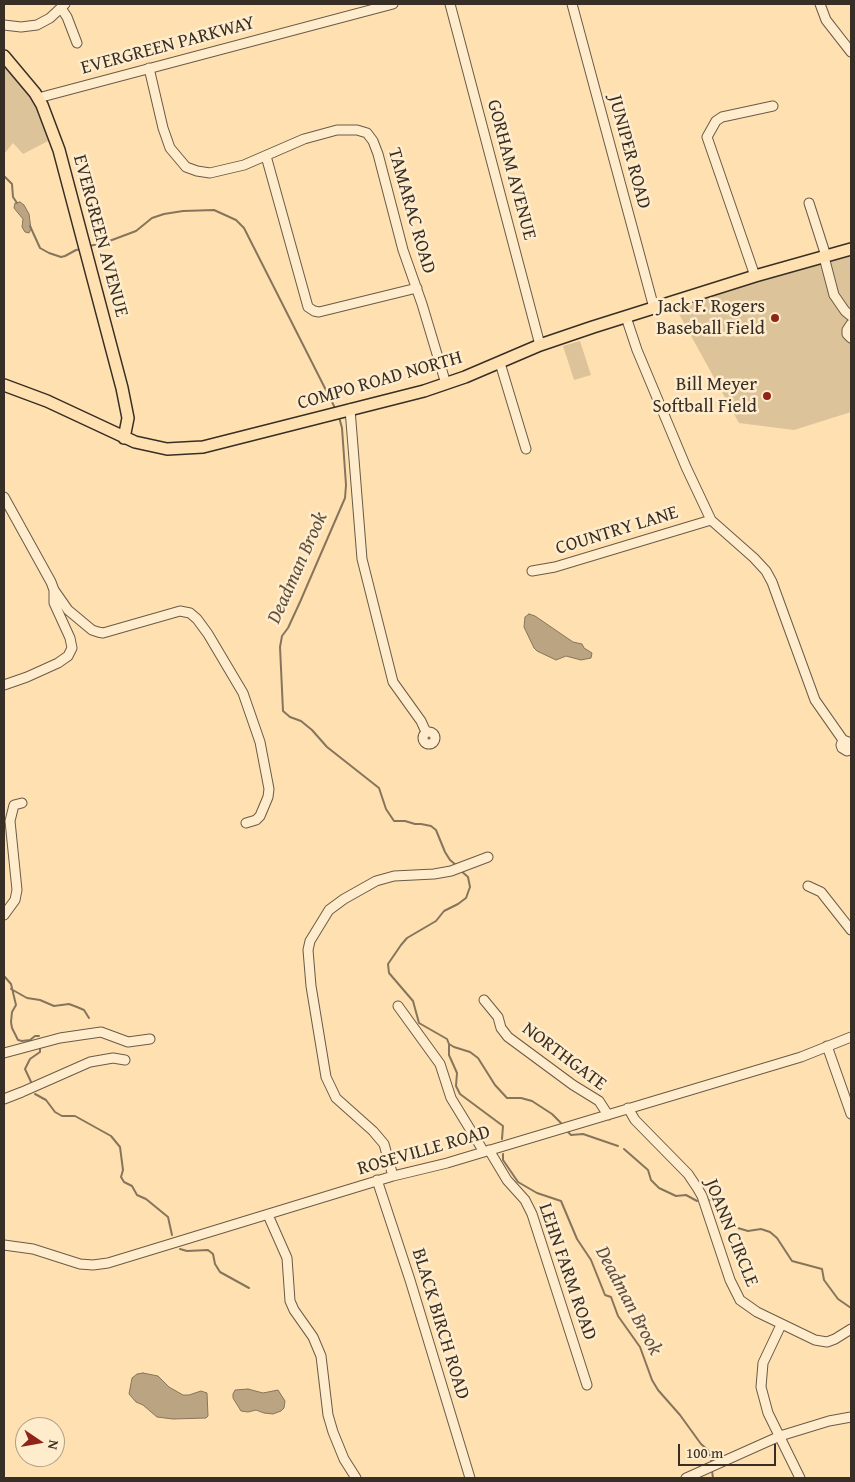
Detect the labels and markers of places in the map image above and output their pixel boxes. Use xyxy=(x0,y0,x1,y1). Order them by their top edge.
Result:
place label: Jack F. Rogers Baseball Field xyxy=(656,296,765,340)
marker: Jack F. Rogers Baseball Field xyxy=(769,312,781,324)
place label: Bill Meyer Softball Field xyxy=(653,374,757,418)
marker: Bill Meyer Softball Field xyxy=(761,390,773,402)

